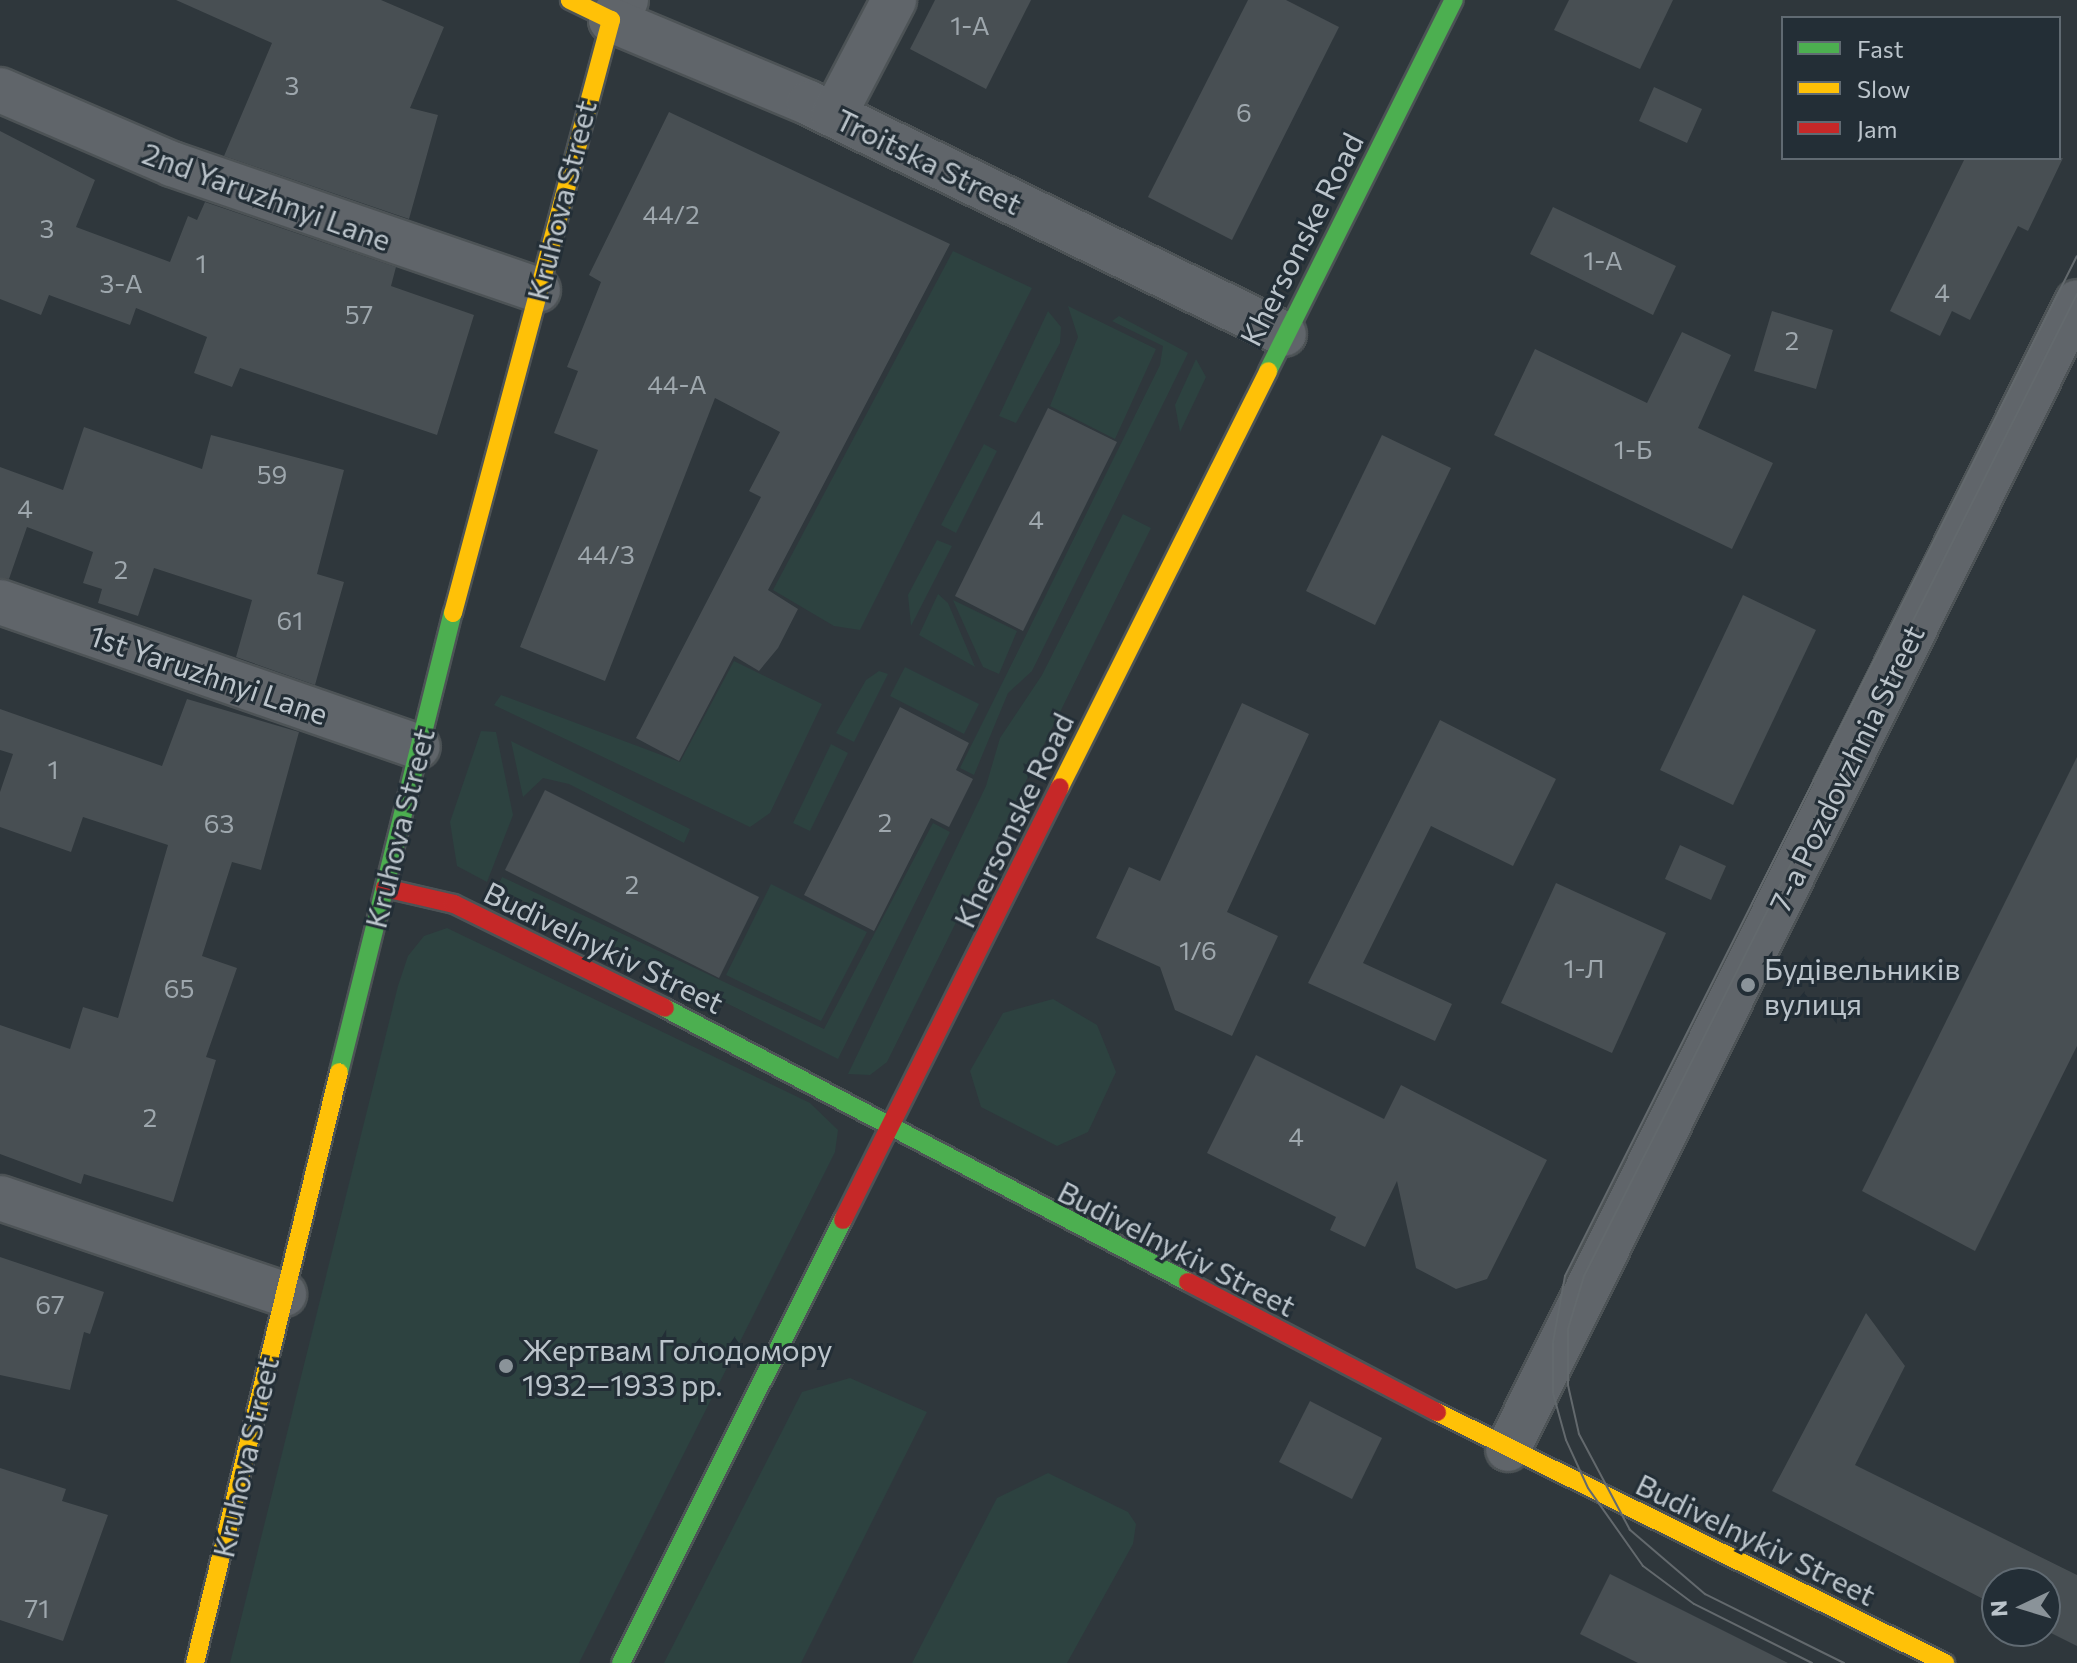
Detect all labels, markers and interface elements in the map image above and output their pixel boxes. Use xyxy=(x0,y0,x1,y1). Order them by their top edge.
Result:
house number: 1-А xyxy=(950,9,990,41)
legend xyxy=(1781,16,2061,160)
text: Fast xyxy=(1857,34,1904,63)
house number: 3 xyxy=(285,69,299,101)
text: Slow xyxy=(1857,74,1910,103)
street label: Kruhova Street xyxy=(519,96,603,304)
house number: 6 xyxy=(1236,96,1252,128)
street label: Troitska Street xyxy=(830,100,1028,222)
text: Jam xyxy=(1857,114,1897,143)
street label: Khersonske Road xyxy=(1232,126,1370,352)
street label: 2nd Yaruzhnyi Lane xyxy=(138,134,396,258)
house number: 44/2 xyxy=(642,198,700,230)
house number: 3 xyxy=(40,212,54,244)
house number: 1-А xyxy=(1583,244,1623,276)
house number: 1 xyxy=(195,247,207,279)
house number: 3-А xyxy=(99,267,143,299)
house number: 4 xyxy=(1934,276,1950,308)
house number: 57 xyxy=(345,298,373,330)
house number: 2 xyxy=(1785,324,1799,356)
house number: 44-А xyxy=(647,368,707,400)
house number: 1-Б xyxy=(1614,433,1652,465)
house number: 59 xyxy=(257,458,287,490)
house number: 4 xyxy=(17,492,33,524)
house number: 4 xyxy=(1028,503,1044,535)
house number: 44/3 xyxy=(577,538,635,570)
house number: 2 xyxy=(114,553,128,585)
house number: 61 xyxy=(277,604,303,636)
street label: 1st Yaruzhnyi Lane xyxy=(85,616,333,732)
street label: 7-a Pozdovzhnia Street xyxy=(1761,619,1931,917)
street label: Khersonske Road xyxy=(945,707,1081,933)
street label: Kruhova Street xyxy=(357,724,441,932)
house number: 1 xyxy=(47,753,59,785)
house number: 2 xyxy=(878,806,892,838)
house number: 63 xyxy=(204,807,234,839)
house number: 2 xyxy=(625,868,639,900)
street label: Budivelnykiv Street xyxy=(478,873,730,1021)
house number: 1/6 xyxy=(1179,934,1217,966)
place label: Будівельників вулиця xyxy=(1764,950,1960,1020)
house number: 1-Л xyxy=(1563,952,1605,984)
house number: 65 xyxy=(164,972,194,1004)
marker: Будівельників вулиця xyxy=(1739,976,1757,994)
house number: 2 xyxy=(143,1101,157,1133)
house number: 4 xyxy=(1288,1120,1304,1152)
street label: Budivelnykiv Street xyxy=(1052,1173,1302,1323)
house number: 67 xyxy=(35,1288,65,1320)
place label: Жертвам Голодомору 1932—1933 рр. xyxy=(522,1331,832,1402)
street label: Kruhova Street xyxy=(204,1353,286,1561)
marker: Жертвам Голодомору 1932—1933 рр. xyxy=(497,1357,515,1375)
street label: Budivelnykiv Street xyxy=(1630,1465,1882,1613)
north arrow xyxy=(1981,1567,2061,1647)
house number: 71 xyxy=(25,1592,49,1624)
text: N xyxy=(1985,1599,2013,1618)

